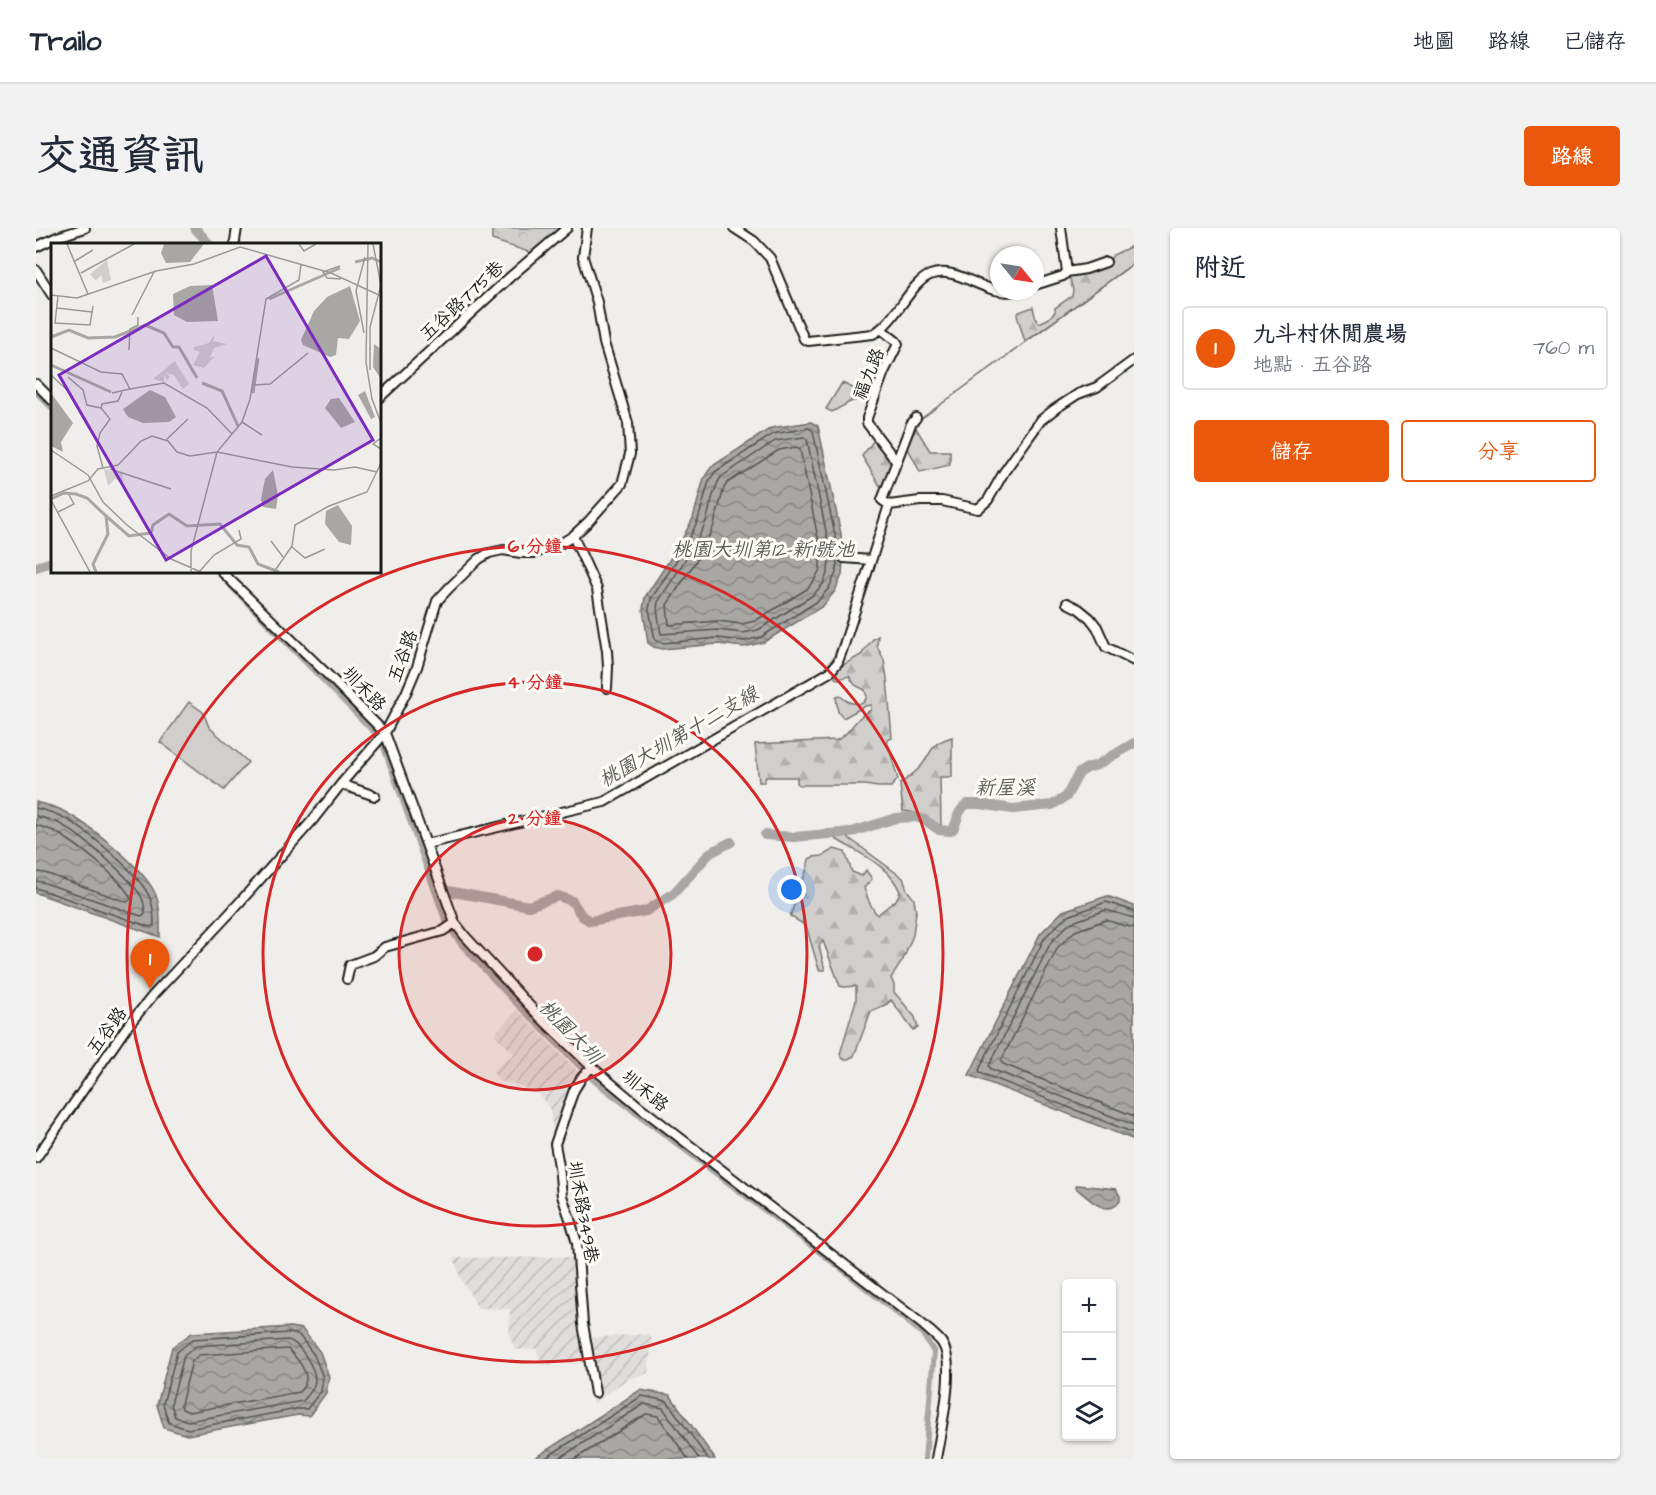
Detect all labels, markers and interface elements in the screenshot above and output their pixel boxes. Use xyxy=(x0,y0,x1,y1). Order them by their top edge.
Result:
text: Trailo xyxy=(30,22,102,61)
text: 地圖 xyxy=(1413,27,1455,56)
text: 路線 xyxy=(1488,27,1530,56)
text: 已儲存 xyxy=(1563,27,1626,56)
button: 路線 xyxy=(1524,126,1620,186)
text: 交通資訊 xyxy=(36,128,204,186)
inset map xyxy=(51,243,381,573)
north arrow xyxy=(990,246,1044,300)
text: 附近 xyxy=(1194,250,1246,286)
street label: 五谷路775巷 xyxy=(414,255,510,347)
text: 九斗村休閒農場 xyxy=(1253,319,1407,350)
text: 1 xyxy=(1214,334,1217,362)
text: 760 m xyxy=(1533,334,1594,362)
street label: 福九路 xyxy=(847,344,891,404)
text: 地點 · 五谷路 xyxy=(1253,351,1372,379)
button: 儲存 xyxy=(1194,420,1389,482)
button: 分享 xyxy=(1401,420,1596,482)
text: 6 分鐘 xyxy=(508,534,562,559)
water label: 桃園大圳第12-新1號池 xyxy=(672,536,855,564)
street label: 五谷路 xyxy=(382,626,424,686)
street label: 圳禾路 xyxy=(336,661,392,717)
text: 4 分鐘 xyxy=(507,670,563,695)
water label: 桃園大圳第十二支線 xyxy=(594,679,765,794)
water label: 新屋溪 xyxy=(975,774,1036,802)
text: 2 分鐘 xyxy=(507,806,562,831)
your location xyxy=(777,875,806,904)
pin: 1 xyxy=(130,940,170,989)
centre of rings xyxy=(525,944,545,964)
water label: 桃園大圳 xyxy=(532,994,609,1072)
street label: 五谷路 xyxy=(81,1002,133,1060)
street label: 圳禾路 xyxy=(616,1064,674,1118)
street label: 圳禾路349巷 xyxy=(562,1159,604,1265)
map controls xyxy=(1062,1279,1116,1441)
button: + xyxy=(1062,1279,1116,1333)
button: − xyxy=(1062,1333,1116,1387)
button: layers xyxy=(1062,1387,1116,1441)

